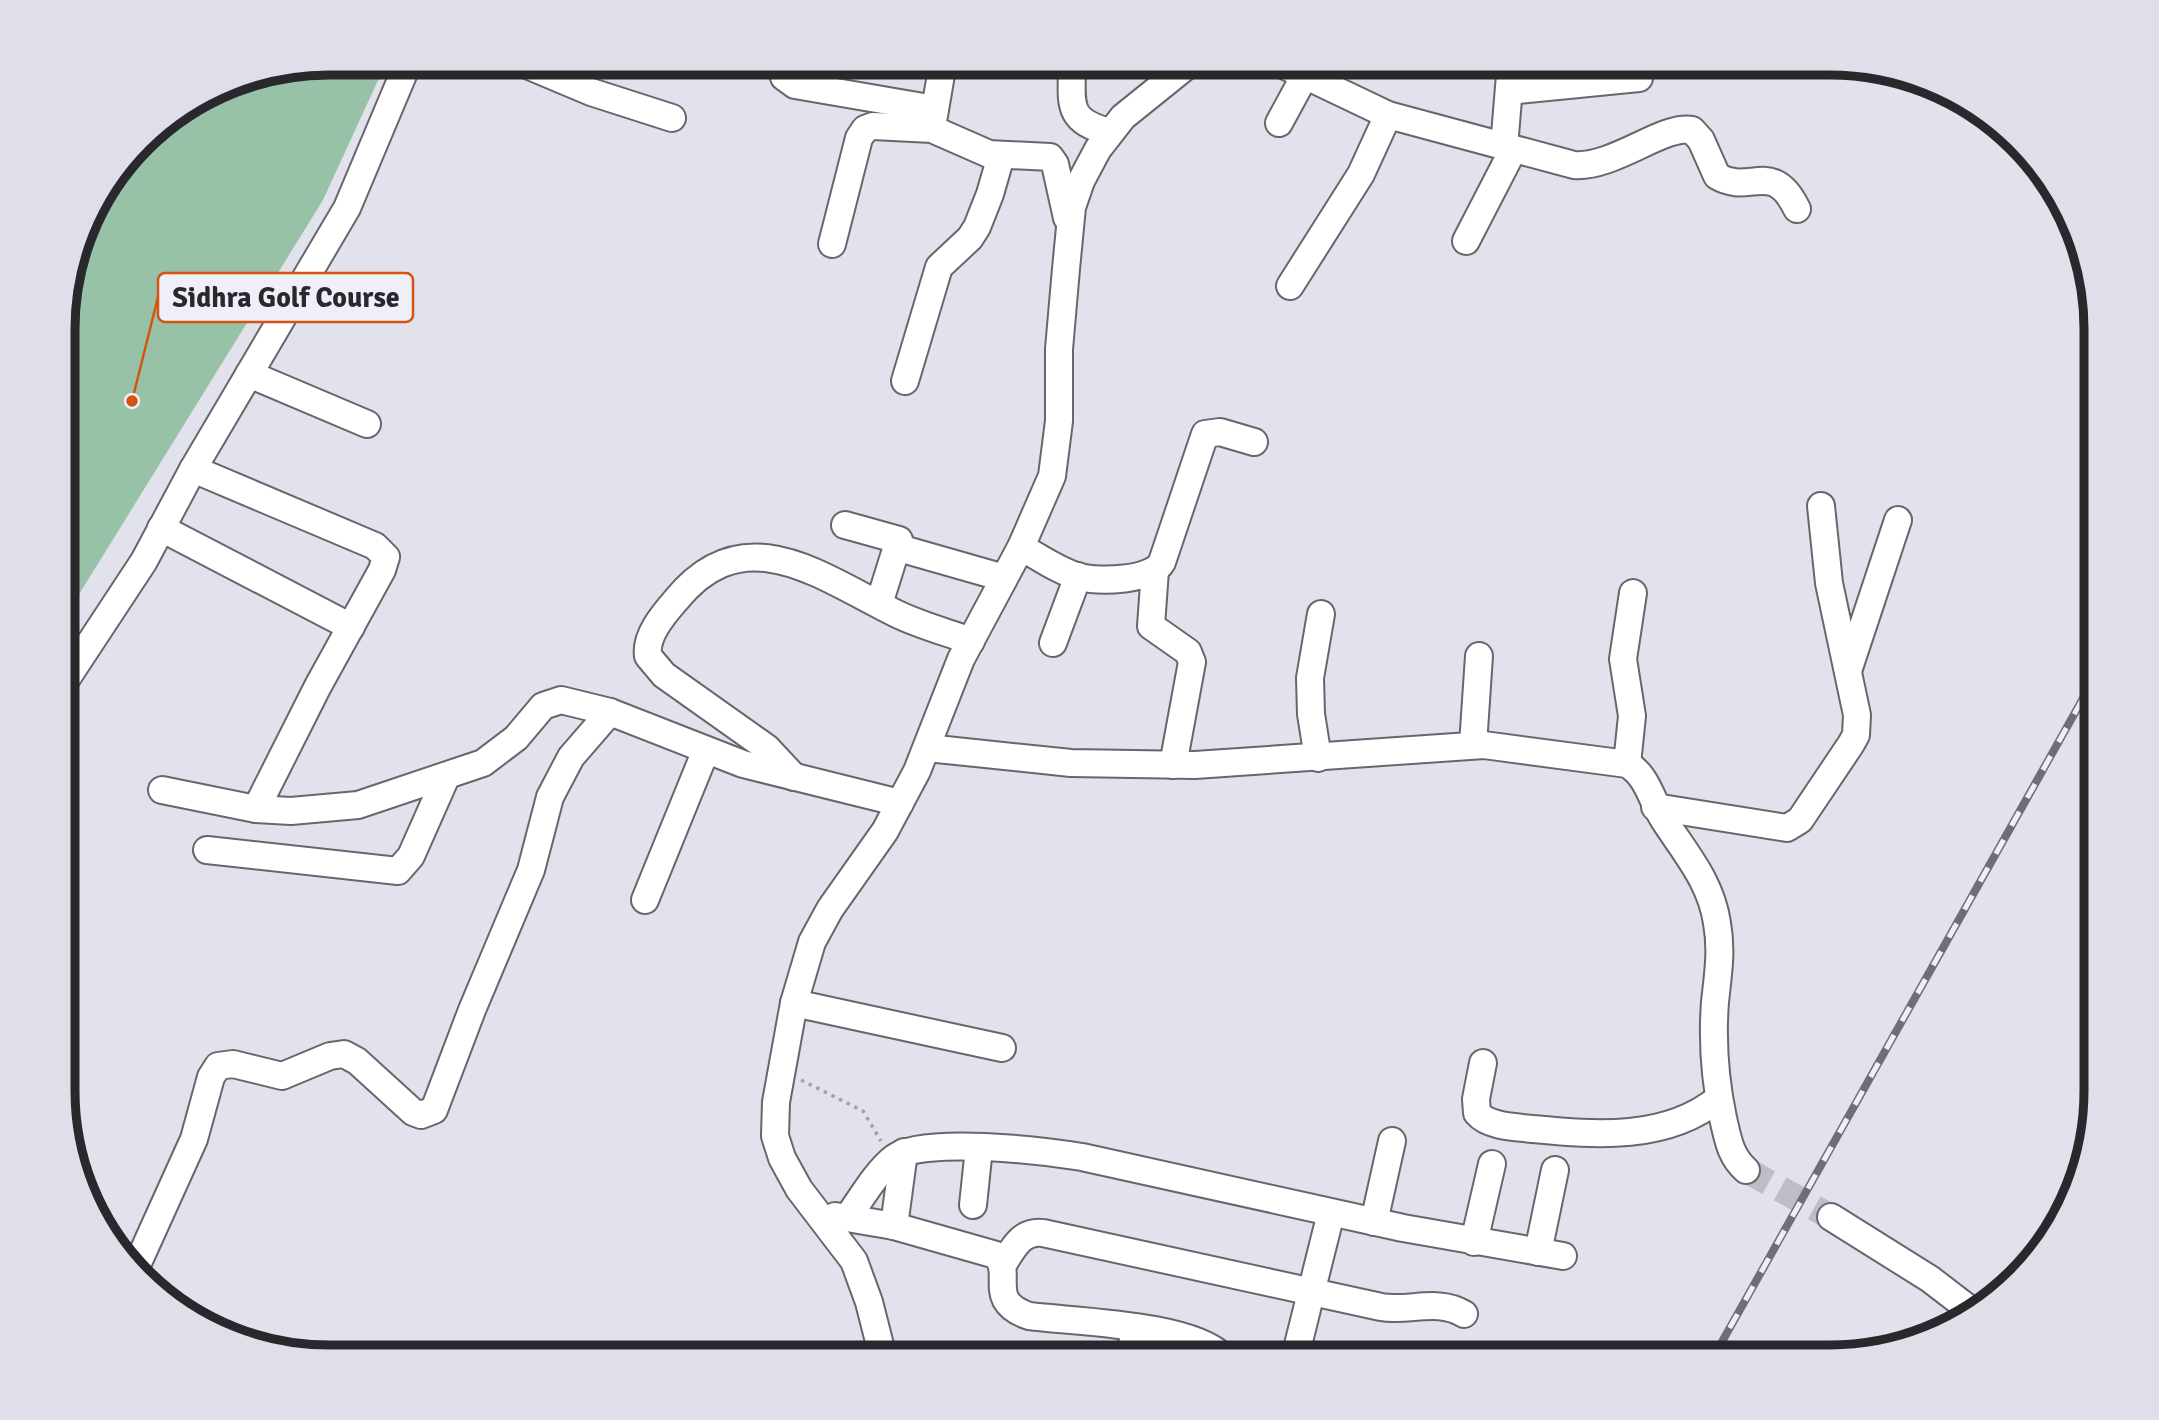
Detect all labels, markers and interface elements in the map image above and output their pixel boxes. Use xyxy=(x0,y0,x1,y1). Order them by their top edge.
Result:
callout: Sidhra Golf Course xyxy=(158,273,413,322)
text: Sidhra Golf Course xyxy=(172,281,400,315)

